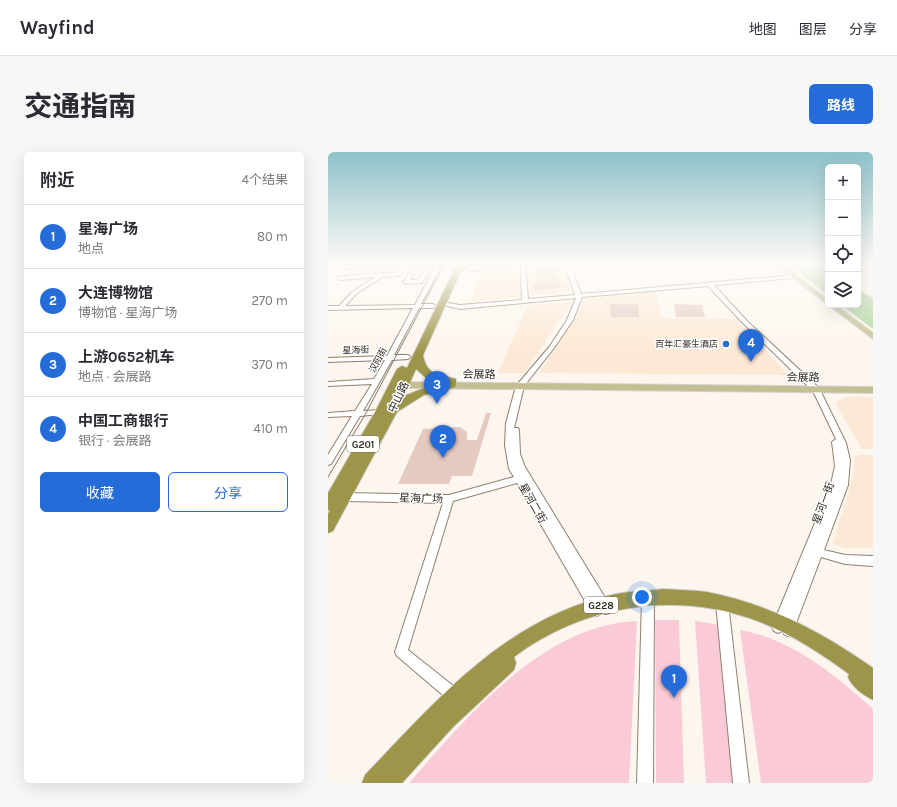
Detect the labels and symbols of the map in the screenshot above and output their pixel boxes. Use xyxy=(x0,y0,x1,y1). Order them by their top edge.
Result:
pin: 4 xyxy=(738,329,764,362)
place label: 百年汇豪生酒店 xyxy=(655,339,718,349)
marker: 百年汇豪生酒店 xyxy=(721,339,731,349)
street label: 星海街 xyxy=(342,345,370,355)
street label: 汉阳街 xyxy=(367,346,389,374)
street label: 会展路 xyxy=(462,368,496,381)
pin: 3 xyxy=(424,371,450,404)
street label: 会展路 xyxy=(786,371,820,384)
street label: 中山路 xyxy=(385,380,412,415)
pin: 2 xyxy=(430,425,456,458)
road number: G201 xyxy=(347,436,379,452)
street label: 星河一街 xyxy=(810,480,837,526)
street label: 星河二街 xyxy=(516,481,549,526)
street label: 星海广场 xyxy=(399,492,443,505)
your location xyxy=(632,587,652,607)
road number: G228 xyxy=(584,597,618,613)
pin: 1 xyxy=(661,665,687,698)

